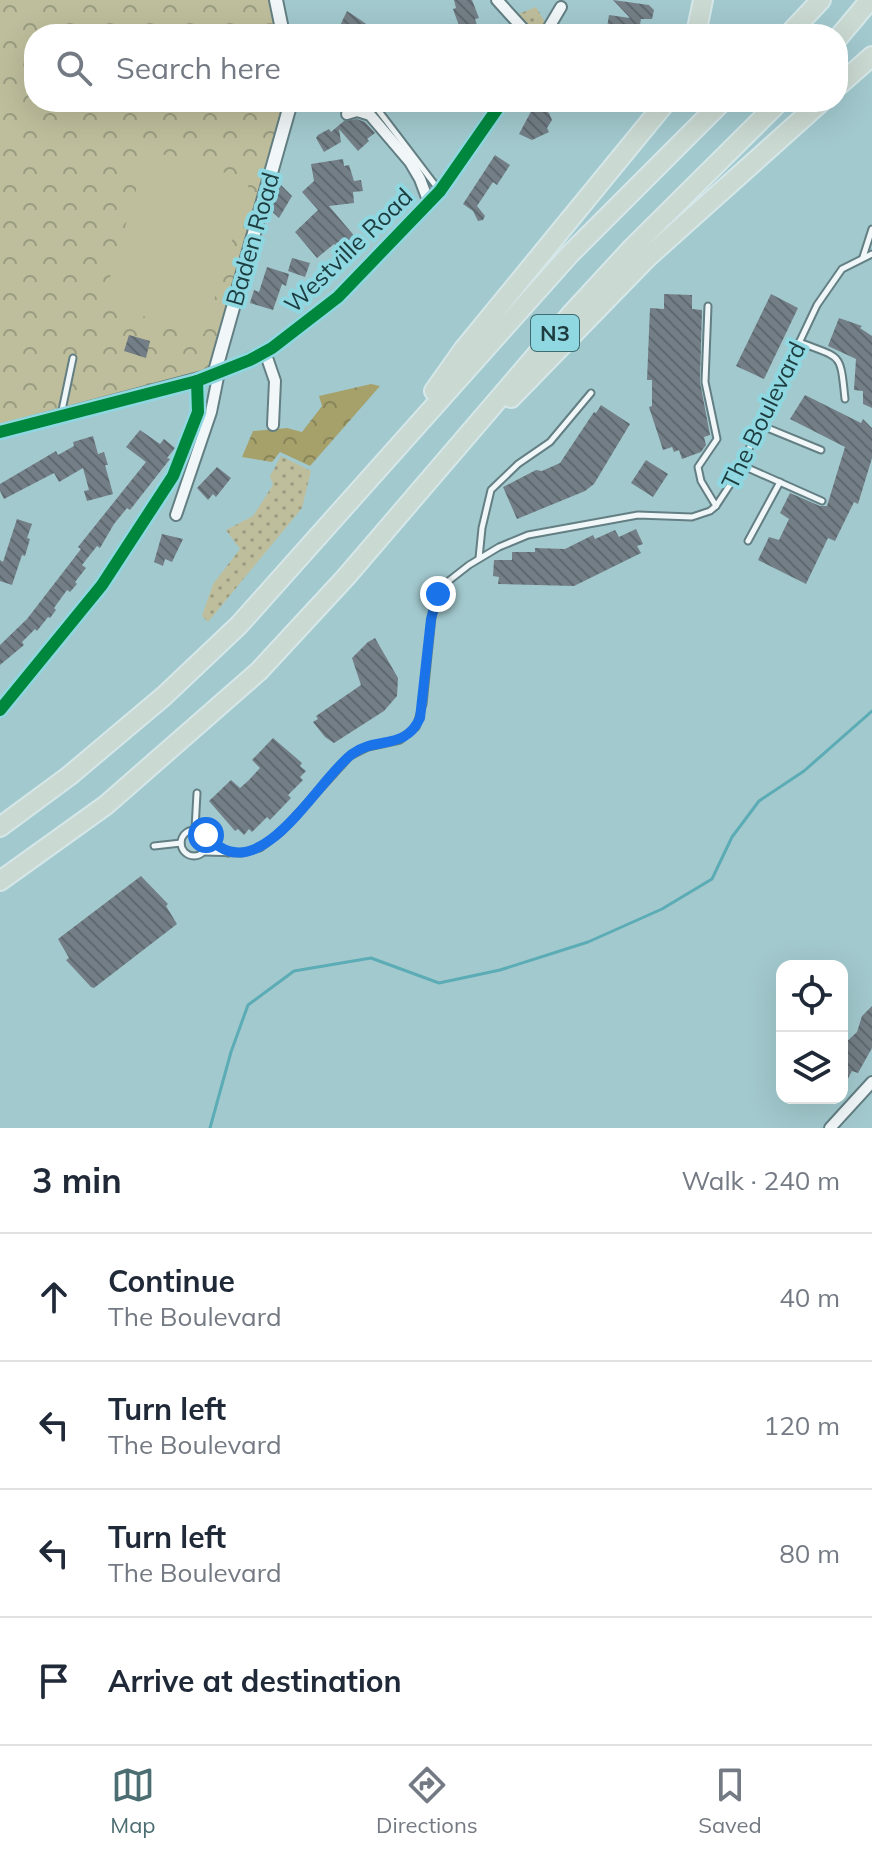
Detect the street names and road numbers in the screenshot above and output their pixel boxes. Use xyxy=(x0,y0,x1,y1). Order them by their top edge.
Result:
street label: Baden Road xyxy=(219,169,285,309)
street label: Westville Road xyxy=(278,181,418,319)
road number: N3 xyxy=(531,315,579,351)
street label: The Boulevard xyxy=(714,336,812,494)

